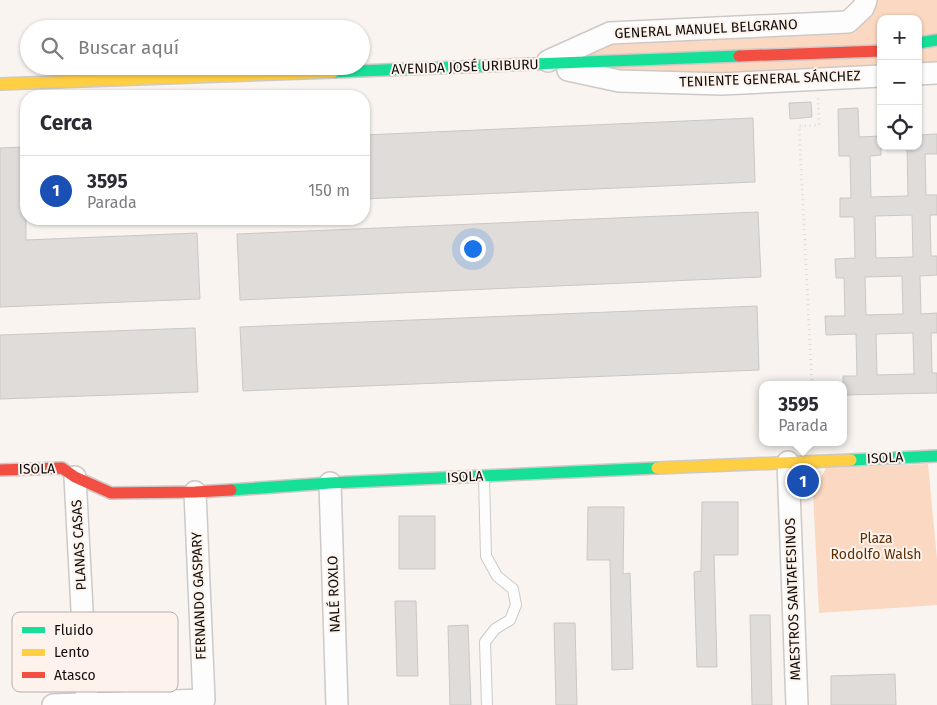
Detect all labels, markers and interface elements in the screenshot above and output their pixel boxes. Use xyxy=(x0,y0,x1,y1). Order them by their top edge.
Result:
map controls xyxy=(877,15,922,150)
button: + xyxy=(877,15,922,60)
street label: GENERAL MANUEL BELGRANO xyxy=(614,16,798,42)
search box xyxy=(20,20,370,75)
icon: search xyxy=(38,34,66,62)
text: Buscar aquí xyxy=(78,36,179,59)
street label: AVENIDA JOSÉ URIBURU xyxy=(391,55,539,78)
button: − xyxy=(877,60,922,105)
street label: TENIENTE GENERAL SÁNCHEZ xyxy=(679,66,861,91)
button: locate xyxy=(877,105,922,150)
text: Cerca xyxy=(40,110,92,136)
text: 3595 xyxy=(87,170,128,193)
text: 1 xyxy=(52,181,60,200)
text: 150 m xyxy=(308,181,350,200)
text: Parada xyxy=(87,193,137,212)
your location xyxy=(460,236,486,262)
popup xyxy=(759,381,847,446)
text: 3595 xyxy=(778,393,819,416)
text: Parada xyxy=(778,416,828,435)
street label: ISOLA xyxy=(866,449,904,467)
street label: ISOLA xyxy=(19,460,55,478)
pin: 1 xyxy=(787,462,819,500)
street label: ISOLA xyxy=(446,468,484,486)
street label: PLANAS CASAS xyxy=(68,499,90,591)
street label: MAESTROS SANTAFESINOS xyxy=(782,517,804,681)
park label: Plaza Rodolfo Walsh xyxy=(831,530,922,563)
street label: FERNANDO GASPARY xyxy=(188,531,210,660)
street label: NALÉ ROXLO xyxy=(323,555,344,633)
legend xyxy=(12,612,178,692)
text: Fluido xyxy=(54,622,93,639)
text: Lento xyxy=(54,644,89,661)
text: Atasco xyxy=(54,667,96,684)

